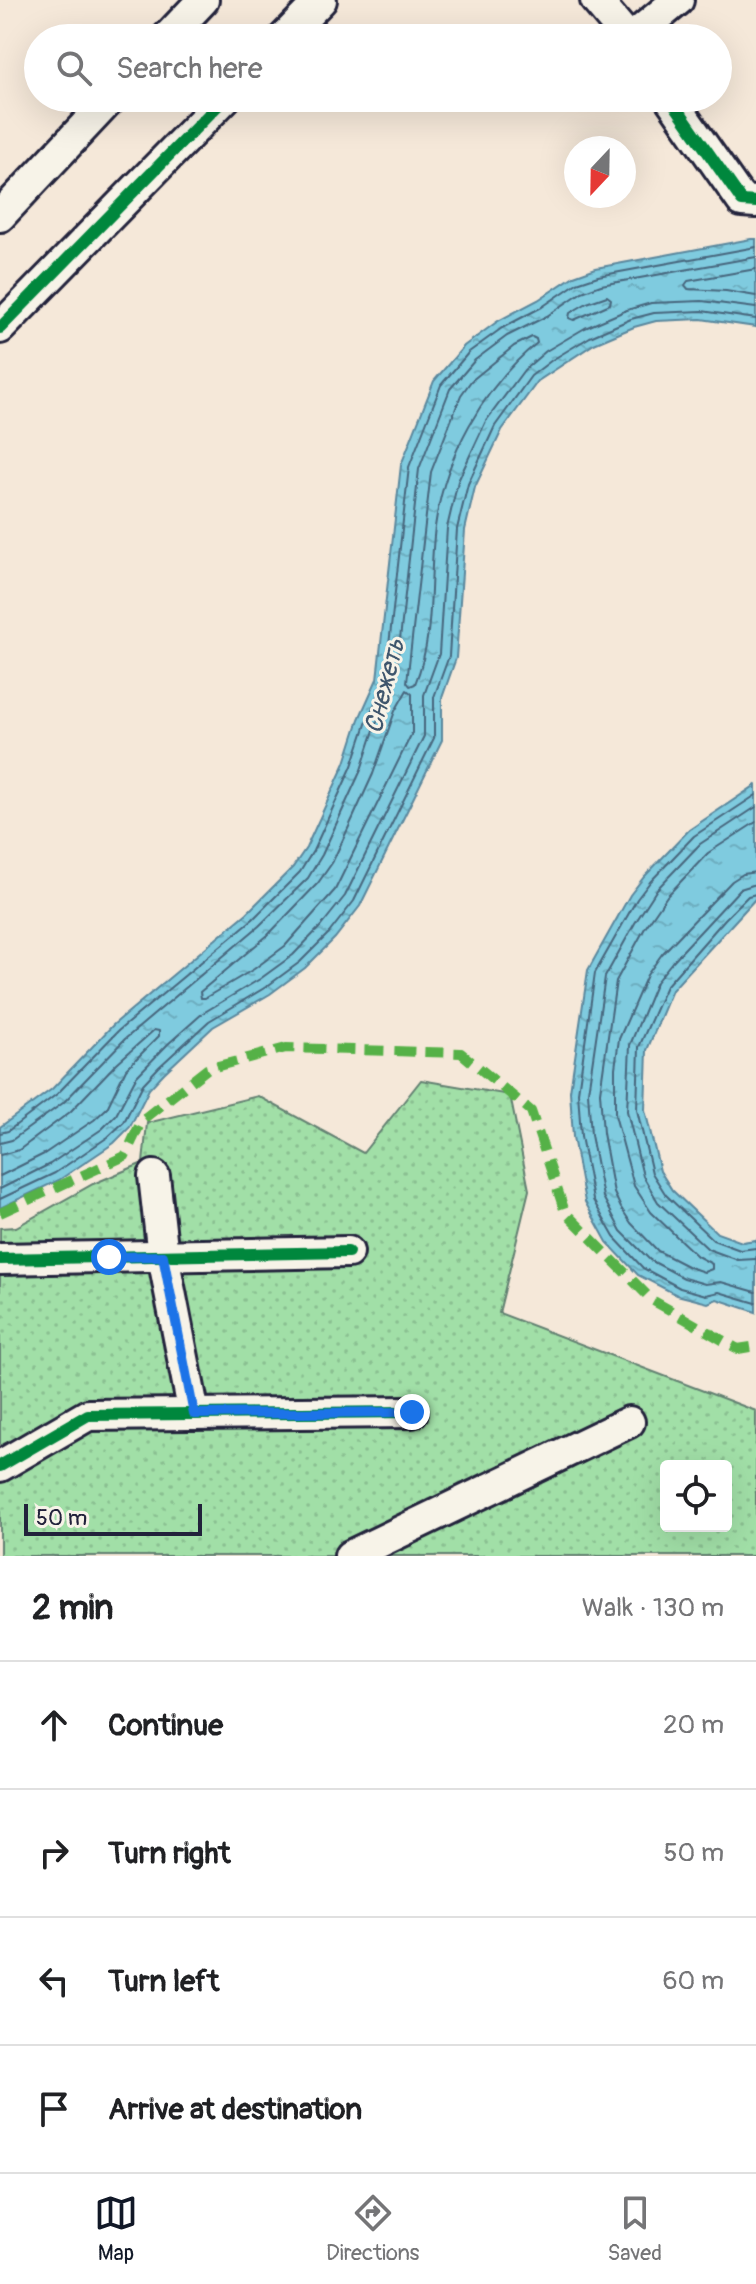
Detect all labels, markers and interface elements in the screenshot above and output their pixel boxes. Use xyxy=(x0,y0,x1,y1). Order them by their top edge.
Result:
search box xyxy=(24,24,732,112)
icon: search xyxy=(52,46,96,90)
text: Search here xyxy=(116,50,263,87)
north arrow xyxy=(564,136,636,208)
water label: Снежеть xyxy=(358,636,412,737)
route start xyxy=(91,1239,127,1275)
route end xyxy=(394,1394,430,1430)
map controls xyxy=(660,1460,732,1532)
button: locate xyxy=(660,1460,732,1532)
scale bar xyxy=(24,1500,202,1536)
text: 50 m xyxy=(36,1504,87,1532)
text: 2 min xyxy=(32,1587,114,1630)
text: Walk · 130 m xyxy=(582,1592,724,1624)
icon: ahead xyxy=(32,1703,76,1747)
text: Continue xyxy=(108,1707,223,1744)
text: 20 m xyxy=(663,1709,724,1741)
icon: right xyxy=(32,1831,76,1875)
text: Turn right xyxy=(108,1835,231,1872)
text: 50 m xyxy=(663,1837,724,1869)
icon: left xyxy=(32,1959,76,2003)
text: Turn left xyxy=(108,1963,219,2000)
text: 60 m xyxy=(662,1965,724,1997)
icon: arrive xyxy=(32,2087,76,2131)
text: Arrive at destination xyxy=(108,2091,362,2128)
tab: Map xyxy=(94,2191,138,2267)
tab: Directions xyxy=(326,2191,419,2267)
tab: Saved xyxy=(607,2191,662,2267)

